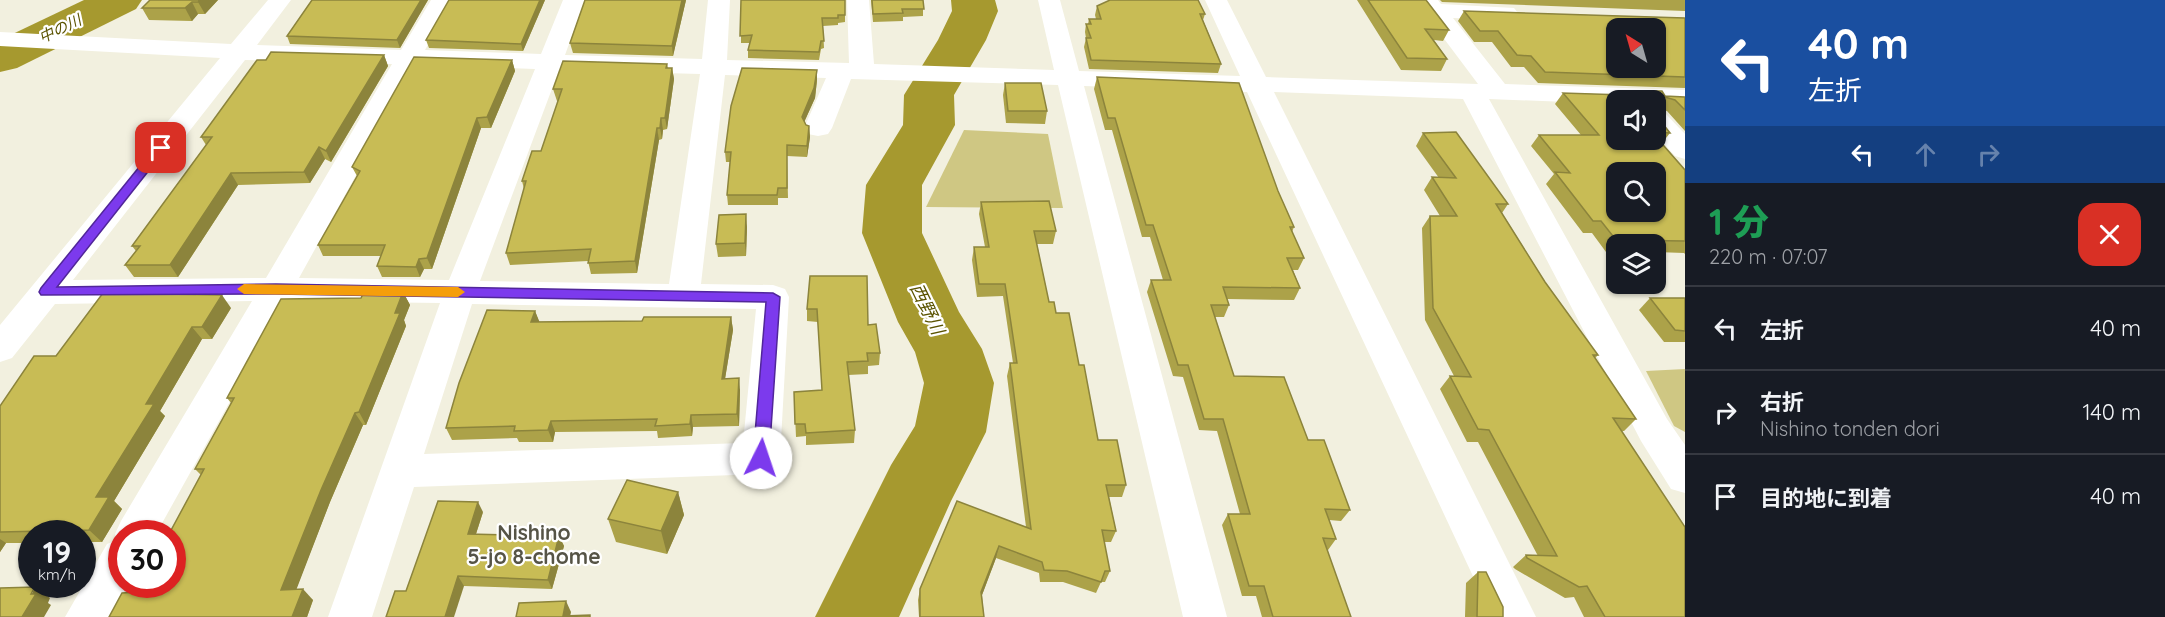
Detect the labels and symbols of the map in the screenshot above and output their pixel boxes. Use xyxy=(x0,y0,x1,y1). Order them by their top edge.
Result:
water label: 中の川 xyxy=(35,9,86,47)
north arrow xyxy=(1606,18,1666,78)
pin xyxy=(135,122,186,173)
water label: 西野川 xyxy=(905,279,950,340)
position arrow xyxy=(729,426,793,490)
district label: Nishino 5-jo 8-chome xyxy=(467,519,601,569)
speed limit sign: 30 xyxy=(108,520,186,598)

